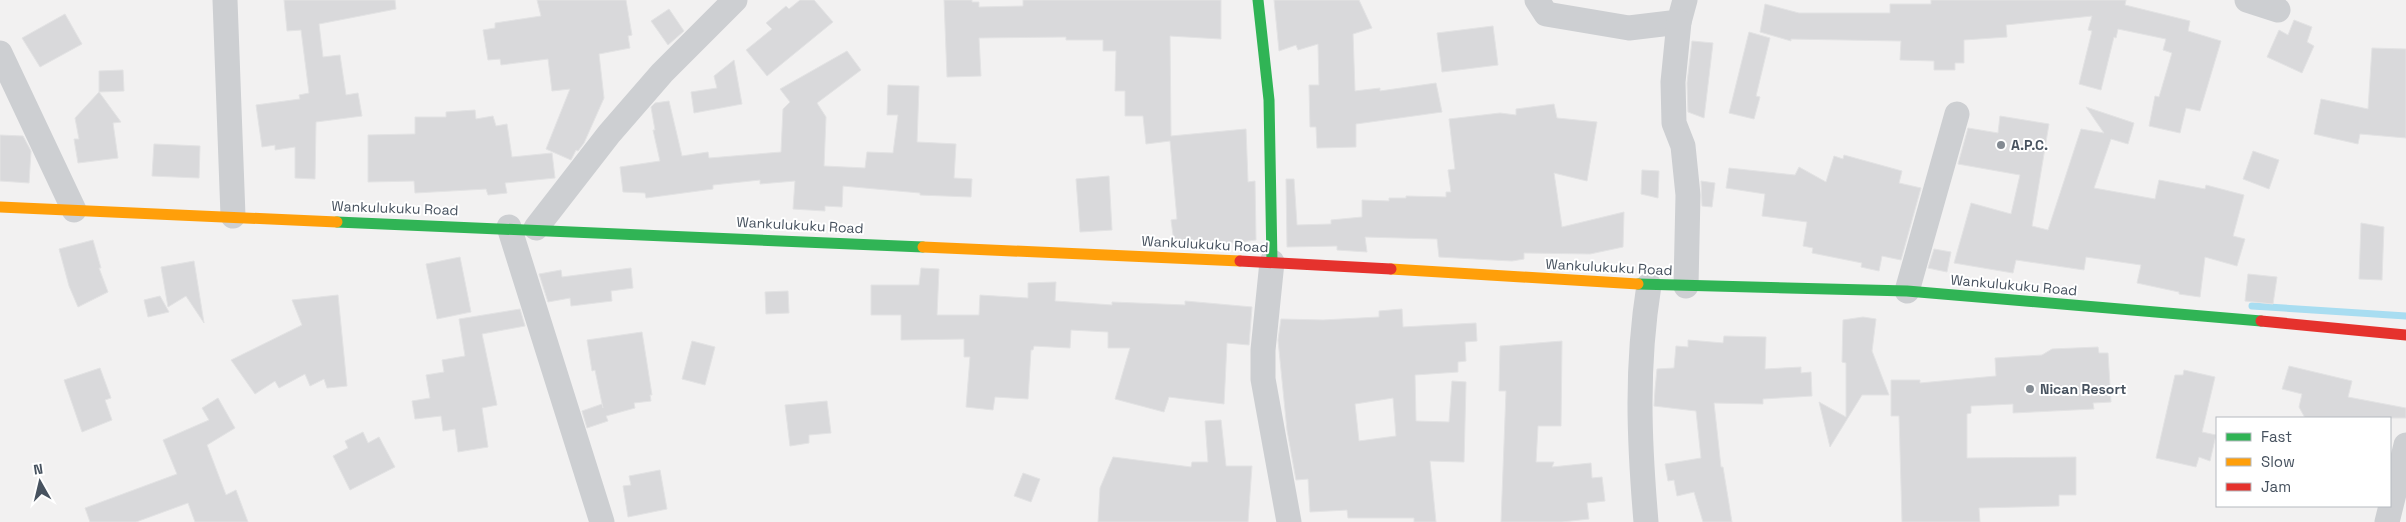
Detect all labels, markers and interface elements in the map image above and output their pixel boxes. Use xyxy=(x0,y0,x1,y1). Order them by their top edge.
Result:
place label: A.P.C. xyxy=(2011,136,2048,154)
marker: A.P.C. xyxy=(1995,139,2007,151)
street label: Wankulukuku Road xyxy=(331,197,459,219)
street label: Wankulukuku Road xyxy=(736,213,864,237)
street label: Wankulukuku Road xyxy=(1141,232,1269,256)
street label: Wankulukuku Road xyxy=(1545,255,1673,279)
street label: Wankulukuku Road xyxy=(1950,270,2078,300)
place label: Nican Resort xyxy=(2040,380,2126,398)
marker: Nican Resort xyxy=(2024,383,2036,395)
legend xyxy=(2216,417,2391,507)
text: Fast xyxy=(2261,427,2292,446)
text: Slow xyxy=(2261,452,2295,471)
north arrow xyxy=(15,457,65,507)
text: N xyxy=(32,460,44,479)
text: Jam xyxy=(2261,477,2291,496)

